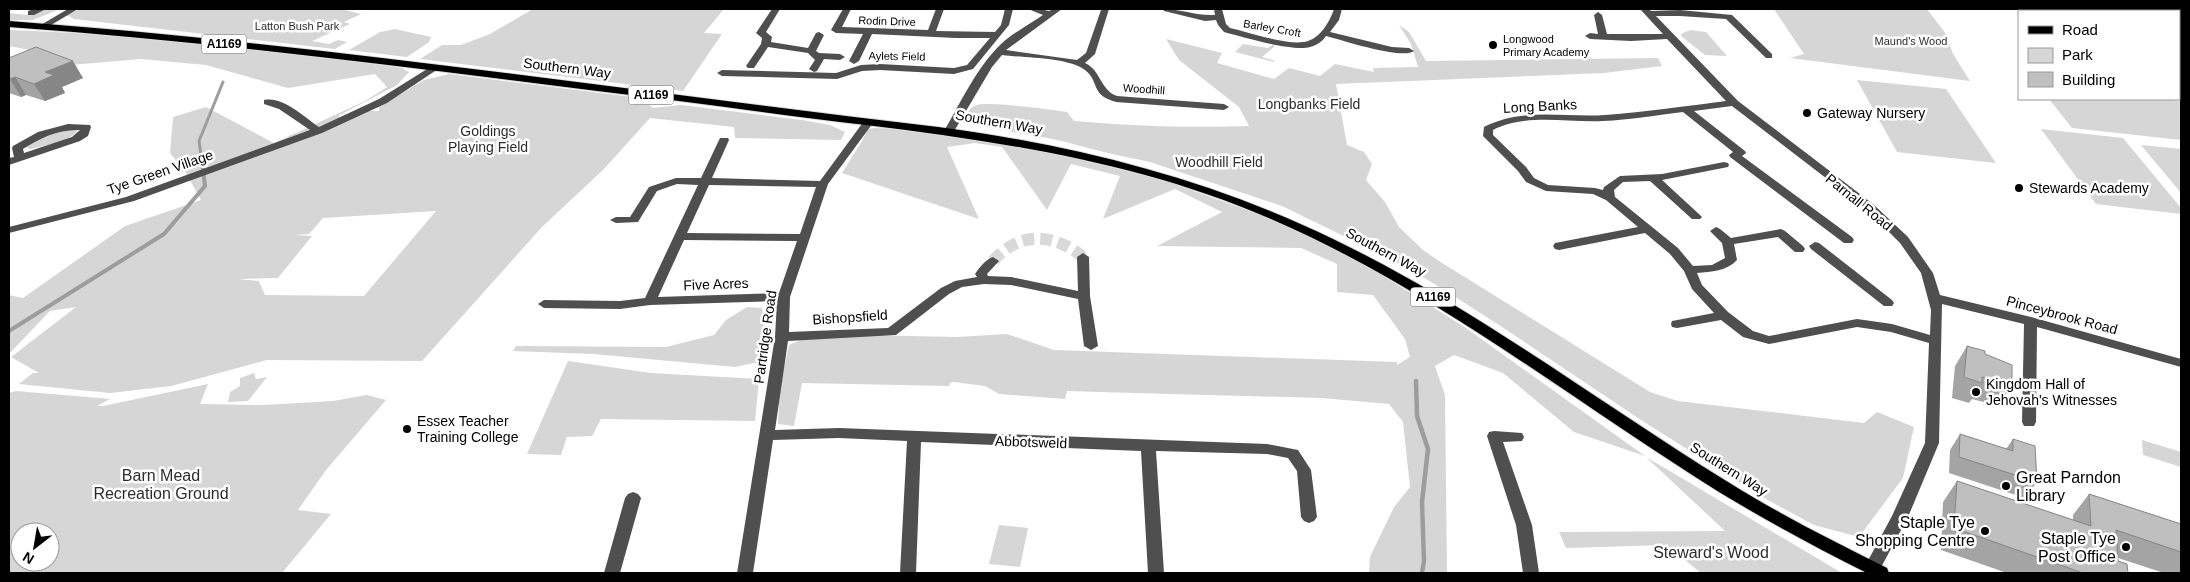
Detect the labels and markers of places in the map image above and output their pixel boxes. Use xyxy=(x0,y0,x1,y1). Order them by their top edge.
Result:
place label: Longwood Primary Academy xyxy=(1503,33,1590,58)
marker: Longwood Primary Academy xyxy=(1487,39,1499,51)
place label: Gateway Nursery xyxy=(1817,105,1925,121)
marker: Gateway Nursery xyxy=(1801,107,1813,119)
place label: Stewards Academy xyxy=(2029,180,2149,196)
marker: Stewards Academy xyxy=(2013,182,2025,194)
place label: Kingdom Hall of Jehovah's Witnesses xyxy=(1986,376,2117,408)
marker: Kingdom Hall of Jehovah's Witnesses xyxy=(1970,386,1982,398)
place label: Essex Teacher Training College xyxy=(417,413,519,445)
marker: Essex Teacher Training College xyxy=(401,423,413,435)
place label: Great Parndon Library xyxy=(2016,469,2121,504)
marker: Great Parndon Library xyxy=(2000,480,2012,492)
place label: Staple Tye Shopping Centre xyxy=(1855,514,1975,549)
marker: Staple Tye Shopping Centre xyxy=(1979,525,1991,537)
place label: Staple Tye Post Office xyxy=(2038,530,2116,565)
marker: Staple Tye Post Office xyxy=(2120,541,2132,553)

